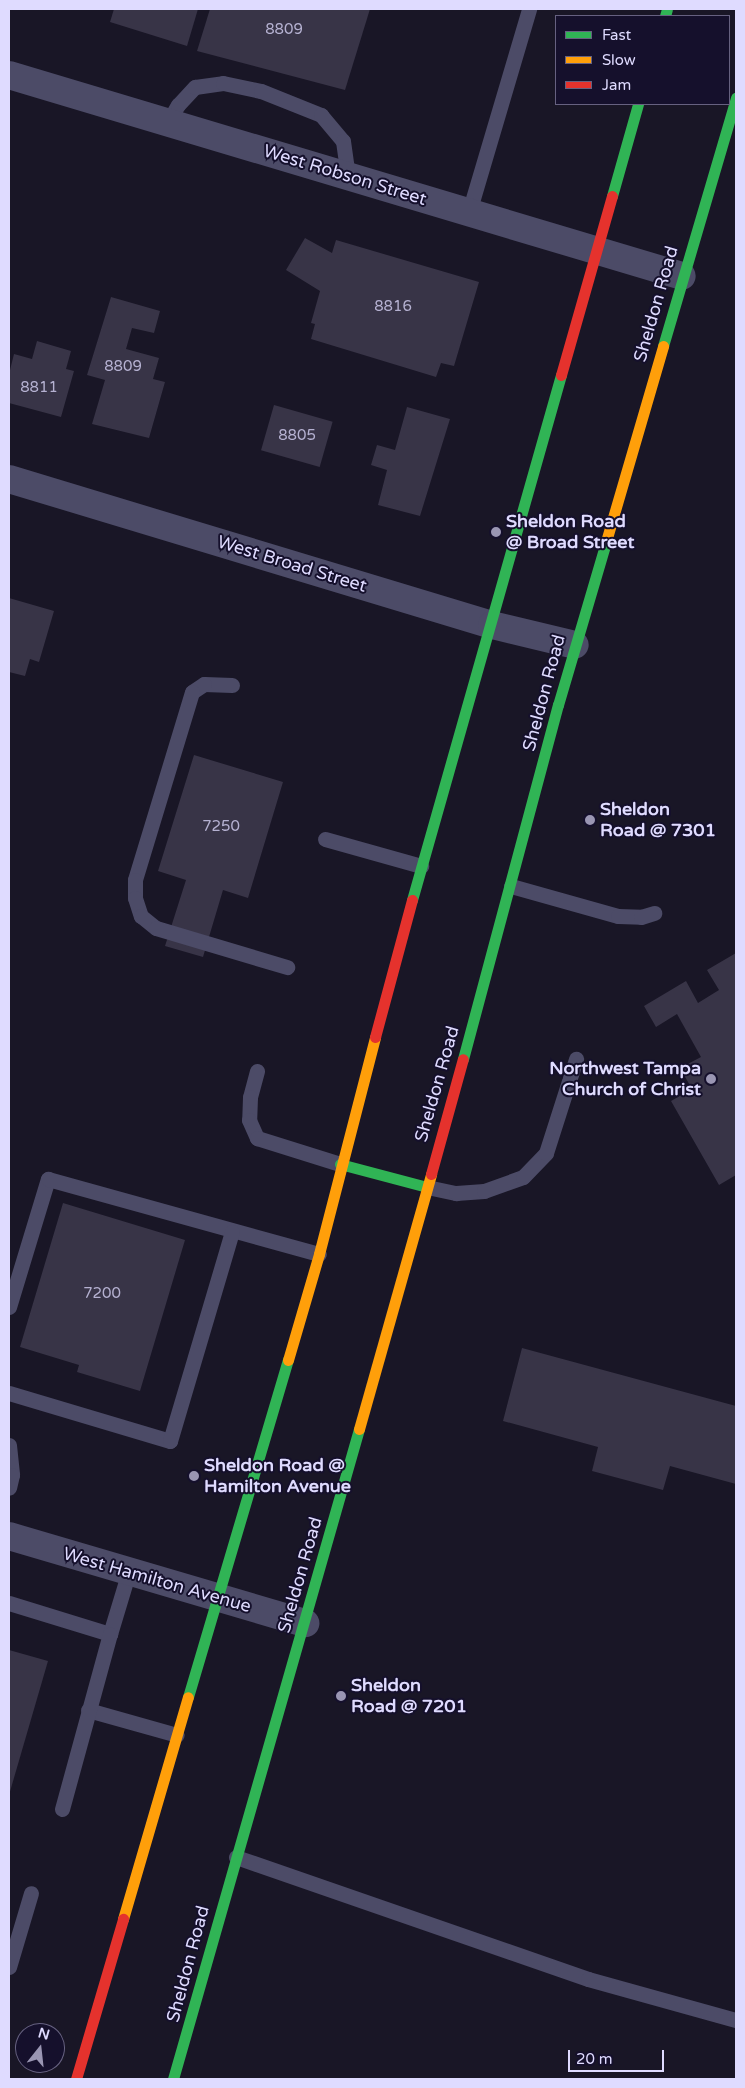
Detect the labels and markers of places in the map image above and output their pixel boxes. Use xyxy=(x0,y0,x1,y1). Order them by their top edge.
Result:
place label: Sheldon Road @ Broad Street xyxy=(506,511,634,554)
marker: Sheldon Road @ Broad Street xyxy=(490,526,502,538)
place label: Sheldon Road @ 7301 xyxy=(600,799,716,842)
marker: Sheldon Road @ 7301 xyxy=(584,814,596,826)
place label: Northwest Tampa Church of Christ xyxy=(549,1058,701,1100)
marker: Northwest Tampa Church of Christ xyxy=(705,1073,717,1085)
place label: Sheldon Road @ Hamilton Avenue xyxy=(204,1455,351,1498)
marker: Sheldon Road @ Hamilton Avenue xyxy=(188,1470,200,1482)
place label: Sheldon Road @ 7201 xyxy=(351,1675,467,1718)
marker: Sheldon Road @ 7201 xyxy=(335,1690,347,1702)

